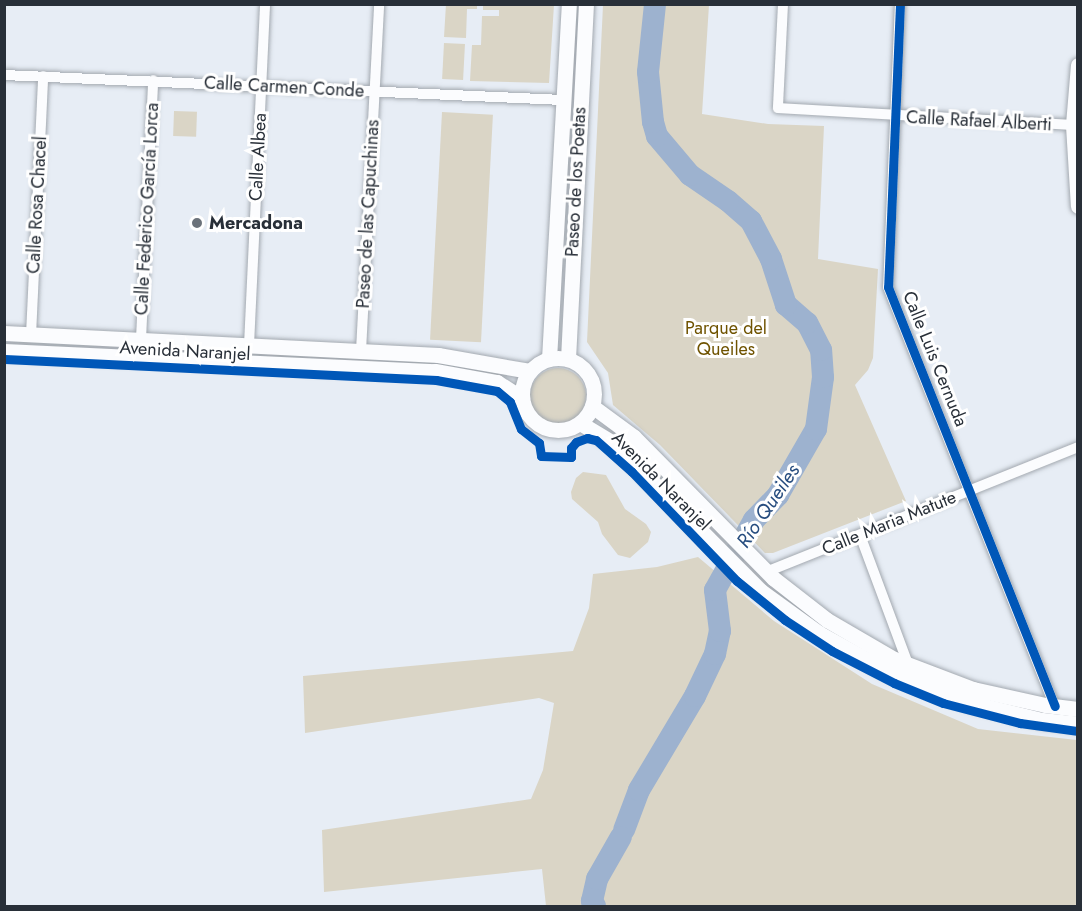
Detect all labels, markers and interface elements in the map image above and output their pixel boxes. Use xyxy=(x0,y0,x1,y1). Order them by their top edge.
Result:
street label: Calle Carmen Conde xyxy=(203,72,365,102)
street label: Calle Federico García Lorca xyxy=(131,102,163,316)
street label: Calle Rafael Alberti xyxy=(906,106,1052,136)
street label: Paseo de los Poetas xyxy=(561,107,591,257)
street label: Calle Albea xyxy=(245,112,271,202)
street label: Paseo de las Capuchinas xyxy=(352,119,384,309)
street label: Calle Rosa Chacel xyxy=(23,136,51,274)
place label: Mercadona xyxy=(209,212,303,234)
marker: Mercadona xyxy=(190,216,204,230)
street label: Calle Luis Cernuda xyxy=(898,288,972,430)
park label: Parque del Queiles xyxy=(685,318,767,360)
street label: Avenida Naranjel xyxy=(119,337,251,365)
street label: Avenida Naranjel xyxy=(607,427,715,535)
water label: Río Queiles xyxy=(731,460,805,552)
street label: Calle Maria Matute xyxy=(819,486,959,560)

